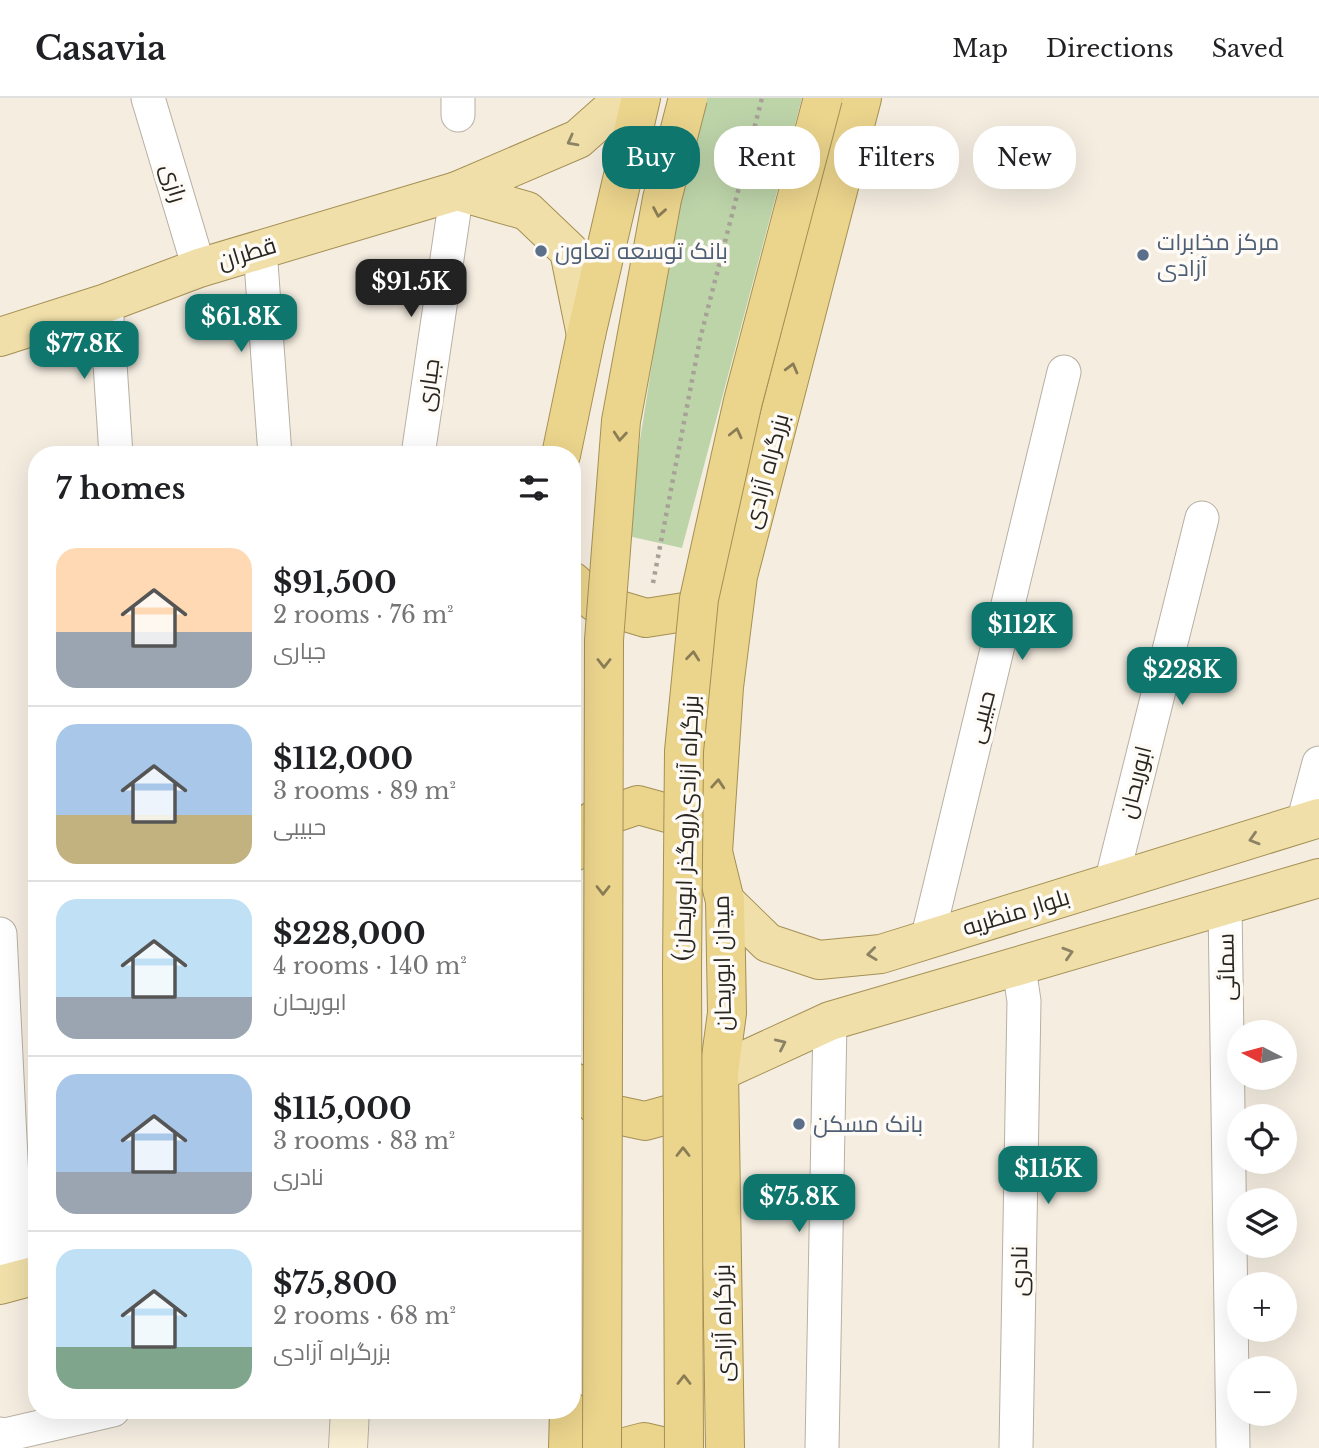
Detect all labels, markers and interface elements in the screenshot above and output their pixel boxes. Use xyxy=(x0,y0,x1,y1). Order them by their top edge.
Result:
text: Casavia xyxy=(35,28,166,69)
text: Map xyxy=(952,34,1008,63)
text: Directions xyxy=(1046,34,1174,63)
text: Saved xyxy=(1212,34,1284,63)
chip: Buy xyxy=(602,126,700,189)
chip: Rent xyxy=(714,126,820,189)
chip: Filters xyxy=(834,126,959,189)
chip: New xyxy=(973,126,1076,189)
one-way arrow xyxy=(566,132,579,146)
street label: رازی xyxy=(155,160,193,206)
one-way arrow xyxy=(652,206,667,218)
place label: مرکز مخابرات آزادی xyxy=(1157,228,1279,282)
street label: قطران xyxy=(214,231,280,275)
place label: بانک توسعه تعاون xyxy=(555,237,728,265)
marker: بانک توسعه تعاون xyxy=(533,243,549,259)
marker: مرکز مخابرات آزادی xyxy=(1135,247,1151,263)
pin: $91.5K xyxy=(354,260,468,319)
text: $91.5K xyxy=(372,268,450,296)
pin: $61.8K xyxy=(184,294,298,354)
text: $61.8K xyxy=(201,303,281,331)
pin: $77.8K xyxy=(27,322,141,381)
text: $77.8K xyxy=(46,330,122,358)
street label: جباری xyxy=(410,357,446,413)
one-way arrow xyxy=(784,362,798,374)
street label: بزرگراه آزادی xyxy=(737,410,795,532)
one-way arrow xyxy=(728,427,743,439)
one-way arrow xyxy=(613,430,628,441)
icon: filters xyxy=(515,469,553,507)
text: 7 homes xyxy=(56,470,185,507)
text: $91,500 xyxy=(273,564,397,601)
icon: home xyxy=(112,576,196,660)
text: 2 rooms · 76 m² xyxy=(273,601,454,629)
pin: $112K xyxy=(973,602,1071,662)
text: $112K xyxy=(988,611,1056,639)
text: جباری xyxy=(273,637,326,665)
pin: $228K xyxy=(1133,648,1231,707)
one-way arrow xyxy=(686,650,701,662)
text: $228K xyxy=(1143,656,1221,684)
one-way arrow xyxy=(596,658,612,668)
street label: حبیبی xyxy=(961,688,1001,746)
street label: بزرگراه آزادی(روگذر ابوریحان) xyxy=(667,695,705,961)
text: $112,000 xyxy=(273,740,413,777)
street label: ابوریحان xyxy=(1112,743,1158,821)
icon: home xyxy=(112,752,196,836)
text: 3 rooms · 89 m² xyxy=(273,777,456,805)
one-way arrow xyxy=(710,778,725,789)
text: حبیبی xyxy=(273,813,326,841)
one-way arrow xyxy=(1248,830,1260,845)
street label: بلوار منظریه xyxy=(959,882,1073,942)
one-way arrow xyxy=(595,885,611,896)
street label: میدان ابوریحان xyxy=(707,895,737,1031)
text: $228,000 xyxy=(273,915,426,952)
icon: home xyxy=(112,927,196,1011)
street label: سمائی xyxy=(1211,933,1241,1001)
one-way arrow xyxy=(866,947,878,962)
one-way arrow xyxy=(1062,947,1074,962)
text: 4 rooms · 140 m² xyxy=(273,952,467,980)
text: ابوریحان xyxy=(273,988,347,1016)
north arrow xyxy=(1227,1020,1297,1090)
map controls xyxy=(1227,1020,1297,1426)
one-way arrow xyxy=(774,1038,787,1052)
text: $115,000 xyxy=(273,1090,412,1127)
icon: home xyxy=(112,1102,196,1186)
button: locate xyxy=(1227,1104,1297,1174)
place label: بانک مسکن xyxy=(813,1110,923,1138)
marker: بانک مسکن xyxy=(791,1116,807,1132)
text: 3 rooms · 83 m² xyxy=(273,1127,455,1155)
pin: $115K xyxy=(999,1146,1097,1206)
one-way arrow xyxy=(675,1147,691,1157)
text: $115K xyxy=(1014,1155,1082,1183)
text: نادری xyxy=(273,1163,324,1191)
pin: $75.8K xyxy=(742,1174,856,1234)
text: $75.8K xyxy=(759,1183,839,1211)
button: layers xyxy=(1227,1188,1297,1258)
street label: نادری xyxy=(1005,1245,1033,1297)
street label: بزرگراه آزادی xyxy=(708,1264,738,1382)
text: $75,800 xyxy=(273,1265,397,1302)
button: + xyxy=(1227,1272,1297,1342)
icon: home xyxy=(112,1277,196,1361)
text: 2 rooms · 68 m² xyxy=(273,1302,456,1330)
text: بزرگراه آزادی xyxy=(273,1338,391,1366)
button: − xyxy=(1227,1356,1297,1426)
one-way arrow xyxy=(676,1374,692,1385)

